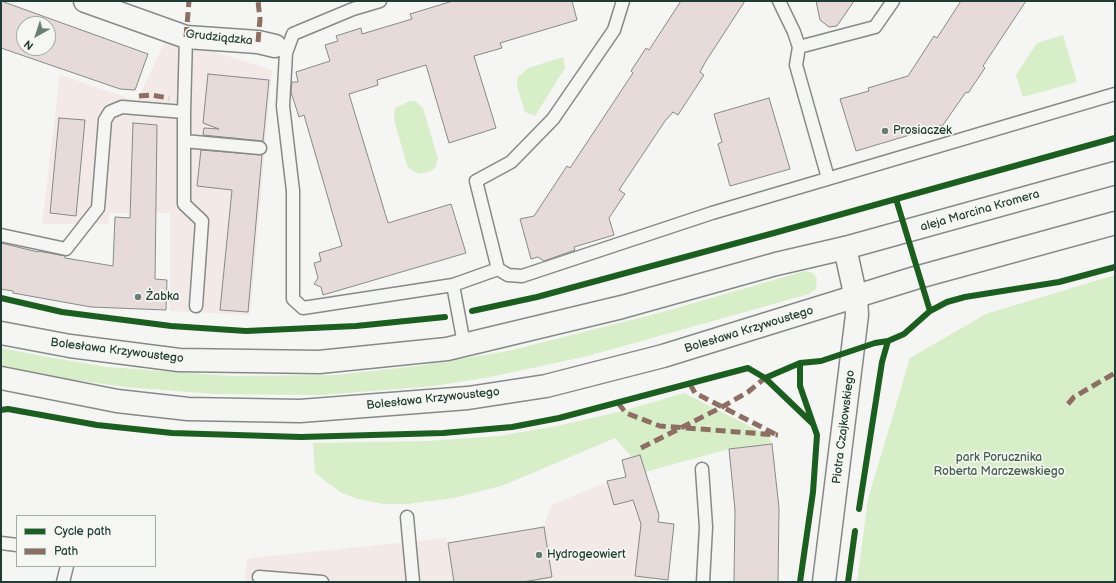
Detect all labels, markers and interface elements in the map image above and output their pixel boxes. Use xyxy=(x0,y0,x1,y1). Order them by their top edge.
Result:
north arrow xyxy=(16,16,56,56)
street label: Grudziądzka xyxy=(185,27,253,49)
text: N xyxy=(21,37,36,53)
place label: Prosiaczek xyxy=(893,124,952,138)
marker: Prosiaczek xyxy=(880,126,890,136)
street label: aleja Marcina Kromera xyxy=(919,187,1041,235)
place label: Żabka xyxy=(146,290,179,304)
marker: Żabka xyxy=(133,292,143,302)
street label: Bolesława Krzywoustego xyxy=(683,304,815,356)
street label: Bolesława Krzywoustego xyxy=(50,336,184,366)
street label: Piotra Czajkowskiego xyxy=(830,369,858,485)
street label: Bolesława Krzywoustego xyxy=(366,385,500,413)
park label: park Porucznika Roberta Marczewskiego xyxy=(934,451,1064,479)
legend xyxy=(16,515,156,567)
text: Cycle path xyxy=(54,524,111,539)
text: Path xyxy=(54,544,78,559)
place label: Hydrogeowiert xyxy=(547,548,626,562)
marker: Hydrogeowiert xyxy=(534,550,544,560)

